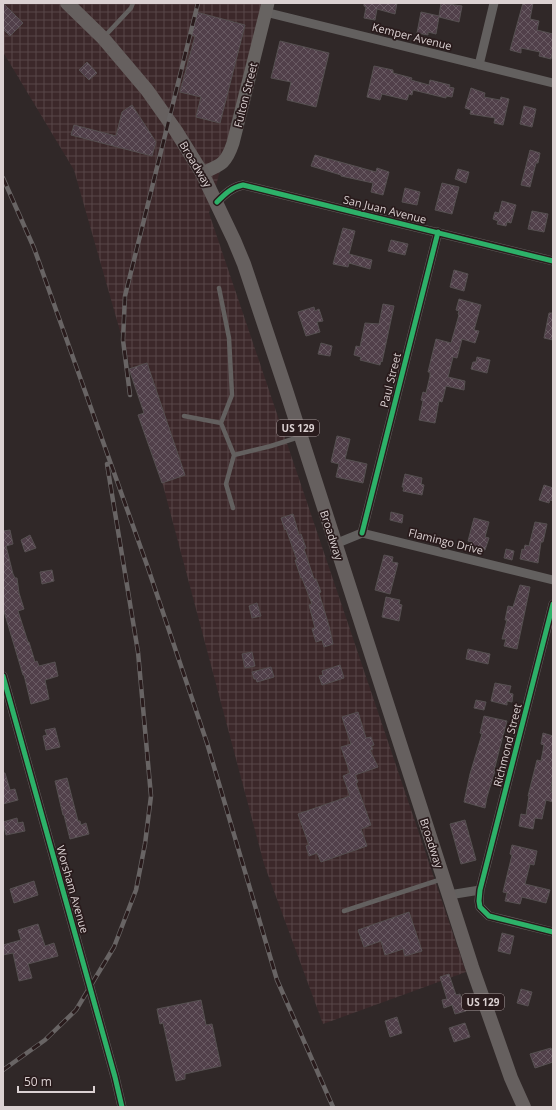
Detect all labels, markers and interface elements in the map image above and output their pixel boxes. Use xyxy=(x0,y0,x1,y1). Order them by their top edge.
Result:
street label: Kemper Avenue xyxy=(371,19,453,53)
street label: Fulton Street xyxy=(230,61,260,129)
street label: Broadway xyxy=(176,138,216,190)
street label: San Juan Avenue xyxy=(342,191,428,227)
street label: Paul Street xyxy=(376,351,404,409)
road number: US 129 xyxy=(277,420,319,436)
street label: Broadway xyxy=(317,508,347,562)
street label: Flamingo Drive xyxy=(407,524,485,558)
street label: Richmond Street xyxy=(489,702,525,788)
street label: Broadway xyxy=(417,816,447,870)
street label: Worsham Avenue xyxy=(53,843,93,935)
road number: US 129 xyxy=(462,994,504,1010)
scale bar xyxy=(18,1068,94,1094)
text: 50 m xyxy=(24,1073,52,1090)

